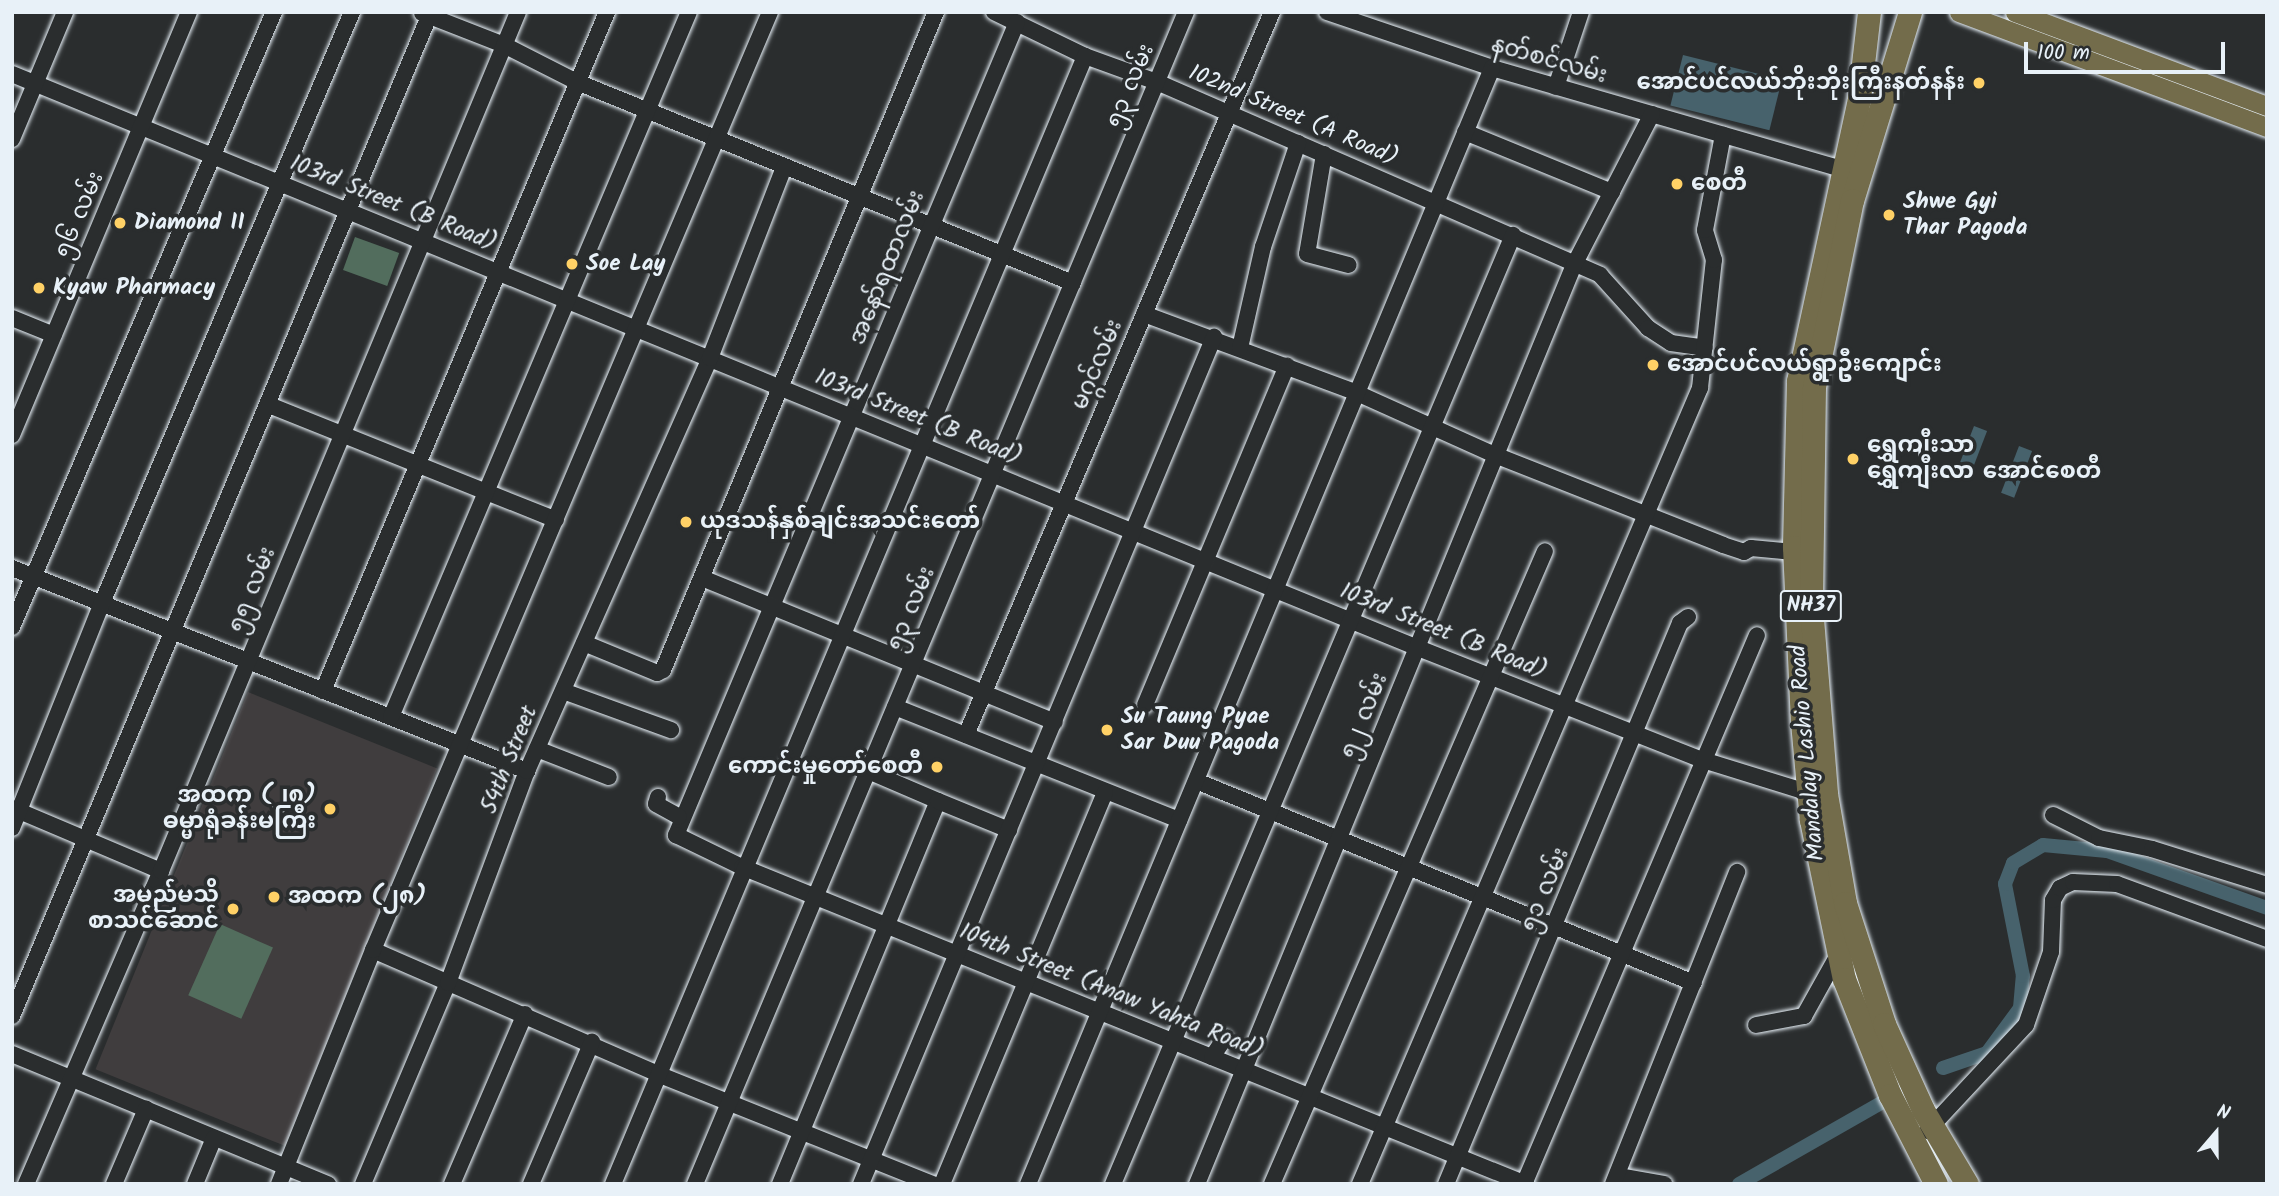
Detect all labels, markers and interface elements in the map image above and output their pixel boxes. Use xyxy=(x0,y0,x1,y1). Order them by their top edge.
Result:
scale bar xyxy=(2027,28,2228,72)
street label: နတ်စင်လမ်း xyxy=(1488,31,1610,91)
text: 100 m xyxy=(2037,37,2090,70)
street label: ၅၃ လမ်း xyxy=(1101,40,1161,132)
street label: 102nd Street (A Road) xyxy=(1184,59,1402,173)
place label: အောင်ပင်လယ်ဘိုးဘိုးကြီးနတ်နန်း xyxy=(1637,69,1965,97)
marker: အောင်ပင်လယ်ဘိုးဘိုးကြီးနတ်နန်း xyxy=(1971,75,1987,91)
street label: 103rd Street (B Road) xyxy=(286,150,500,258)
street label: ၅၆ လမ်း xyxy=(50,168,110,262)
place label: စေတီ xyxy=(1691,170,1747,198)
marker: စေတီ xyxy=(1669,176,1685,192)
street label: အနော်ရထာလမ်း xyxy=(844,187,932,349)
place label: Shwe Gyi Thar Pagoda xyxy=(1903,188,2027,242)
marker: Shwe Gyi Thar Pagoda xyxy=(1881,207,1897,223)
place label: Diamond II xyxy=(134,209,245,237)
marker: Diamond II xyxy=(112,215,128,231)
place label: Soe Lay xyxy=(586,250,666,278)
marker: Soe Lay xyxy=(564,256,580,272)
place label: Kyaw Pharmacy xyxy=(53,274,215,302)
marker: Kyaw Pharmacy xyxy=(31,280,47,296)
street label: မဂ္ဂင်လမ်း xyxy=(1067,316,1129,414)
place label: အောင်ပင်လယ်ရွာဦးကျောင်း xyxy=(1667,351,1942,379)
marker: အောင်ပင်လယ်ရွာဦးကျောင်း xyxy=(1645,357,1661,373)
street label: 103rd Street (B Road) xyxy=(811,364,1025,472)
place label: ရွှေကျီးသာ ရွှေကျီးလာ အောင်စေတီ xyxy=(1867,432,2101,486)
marker: ရွှေကျီးသာ ရွှေကျီးလာ အောင်စေတီ xyxy=(1845,451,1861,467)
place label: ယုဒသန်နှစ်ချင်းအသင်းတော် xyxy=(700,508,980,536)
marker: ယုဒသန်နှစ်ချင်းအသင်းတော် xyxy=(678,514,694,530)
street label: ၅၅ လမ်း xyxy=(223,543,283,637)
street label: ၅၃ လမ်း xyxy=(882,563,942,655)
street label: 103rd Street (B Road) xyxy=(1336,578,1550,686)
road number: NH37 xyxy=(1780,588,1842,624)
street label: Mandalay Lashio Road xyxy=(1785,644,1831,862)
street label: ၅၂ လမ်း xyxy=(1335,669,1395,763)
street label: 54th Street xyxy=(476,702,544,818)
place label: Su Taung Pyae Sar Duu Pagoda xyxy=(1121,703,1279,757)
marker: Su Taung Pyae Sar Duu Pagoda xyxy=(1099,722,1115,738)
place label: ကောင်းမှုတော်စေတီ xyxy=(728,753,923,781)
marker: ကောင်းမှုတော်စေတီ xyxy=(929,759,945,775)
place label: အထက (၂၈) ဓမ္မာရုံခန်းမကြီး xyxy=(163,782,316,836)
marker: အထက (၂၈) ဓမ္မာရုံခန်းမကြီး xyxy=(322,801,338,817)
street label: ၅၁ လမ်း xyxy=(1516,844,1576,936)
place label: အမည်မသိ စာသင်ဆောင် xyxy=(88,882,219,936)
place label: အထက (၂၈) xyxy=(288,883,426,911)
marker: အထက (၂၈) xyxy=(266,889,282,905)
marker: အမည်မသိ စာသင်ဆောင် xyxy=(225,901,241,917)
street label: 104th Street (Anaw Yahta Road) xyxy=(955,918,1267,1066)
text: N xyxy=(2212,1097,2234,1129)
north arrow xyxy=(2181,1098,2251,1168)

